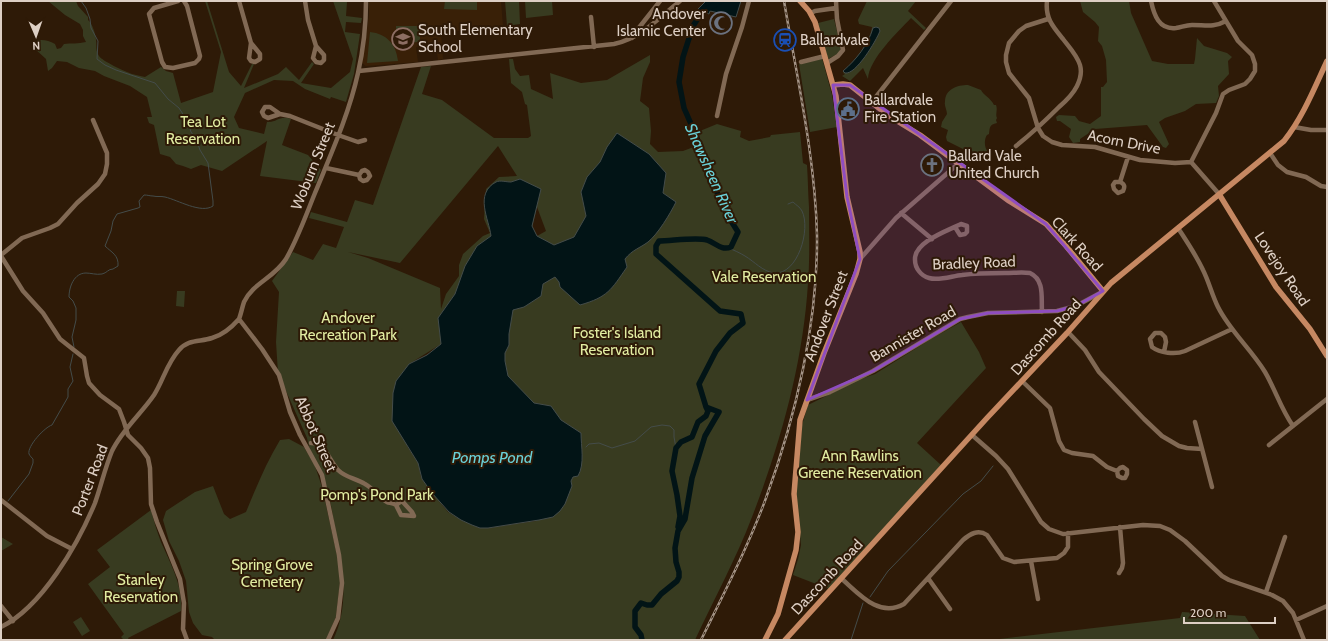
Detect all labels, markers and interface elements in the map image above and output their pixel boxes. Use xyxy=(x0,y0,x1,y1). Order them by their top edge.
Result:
place label: Andover Islamic Center xyxy=(616,5,706,40)
mosque icon: Andover Islamic Center xyxy=(708,10,734,36)
north arrow xyxy=(16,16,56,56)
place label: South Elementary School xyxy=(418,21,533,56)
school or university icon: South Elementary School xyxy=(390,26,416,52)
station icon: Ballardvale xyxy=(772,27,798,53)
place label: Ballardvale xyxy=(800,31,869,49)
text: N xyxy=(32,39,40,53)
place label: Ballardvale Fire Station xyxy=(864,91,936,126)
public building icon: Ballardvale Fire Station xyxy=(835,96,861,122)
park label: Tea Lot Reservation xyxy=(166,113,240,148)
street label: Woburn Street xyxy=(287,119,339,213)
water label: Shawsheen River xyxy=(681,120,743,227)
street label: Acorn Drive xyxy=(1086,126,1162,158)
place label: Ballard Vale United Church xyxy=(948,147,1039,182)
church icon: Ballard Vale United Church xyxy=(919,152,945,178)
street label: Clark Road xyxy=(1048,213,1106,275)
street label: Lovejoy Road xyxy=(1251,229,1313,309)
street label: Bradley Road xyxy=(932,253,1016,273)
park label: Vale Reservation xyxy=(712,268,816,286)
street label: Andover Street xyxy=(800,268,852,364)
street label: Dascomb Road xyxy=(1007,295,1085,379)
street label: Bannister Road xyxy=(867,302,959,366)
park label: Andover Recreation Park xyxy=(299,309,397,344)
park label: Foster's Island Reservation xyxy=(573,324,661,359)
street label: Abbot Street xyxy=(291,393,341,475)
street label: Porter Road xyxy=(68,442,112,518)
park label: Ann Rawlins Greene Reservation xyxy=(798,447,922,482)
water label: Pomps Pond xyxy=(452,448,533,467)
park label: Pomp's Pond Park xyxy=(320,486,434,504)
street label: Dascomb Road xyxy=(787,536,867,618)
park label: Spring Grove Cemetery xyxy=(231,556,313,591)
park label: Stanley Reservation xyxy=(104,571,178,606)
scale bar xyxy=(1184,599,1275,625)
text: 200 m xyxy=(1190,605,1226,620)

